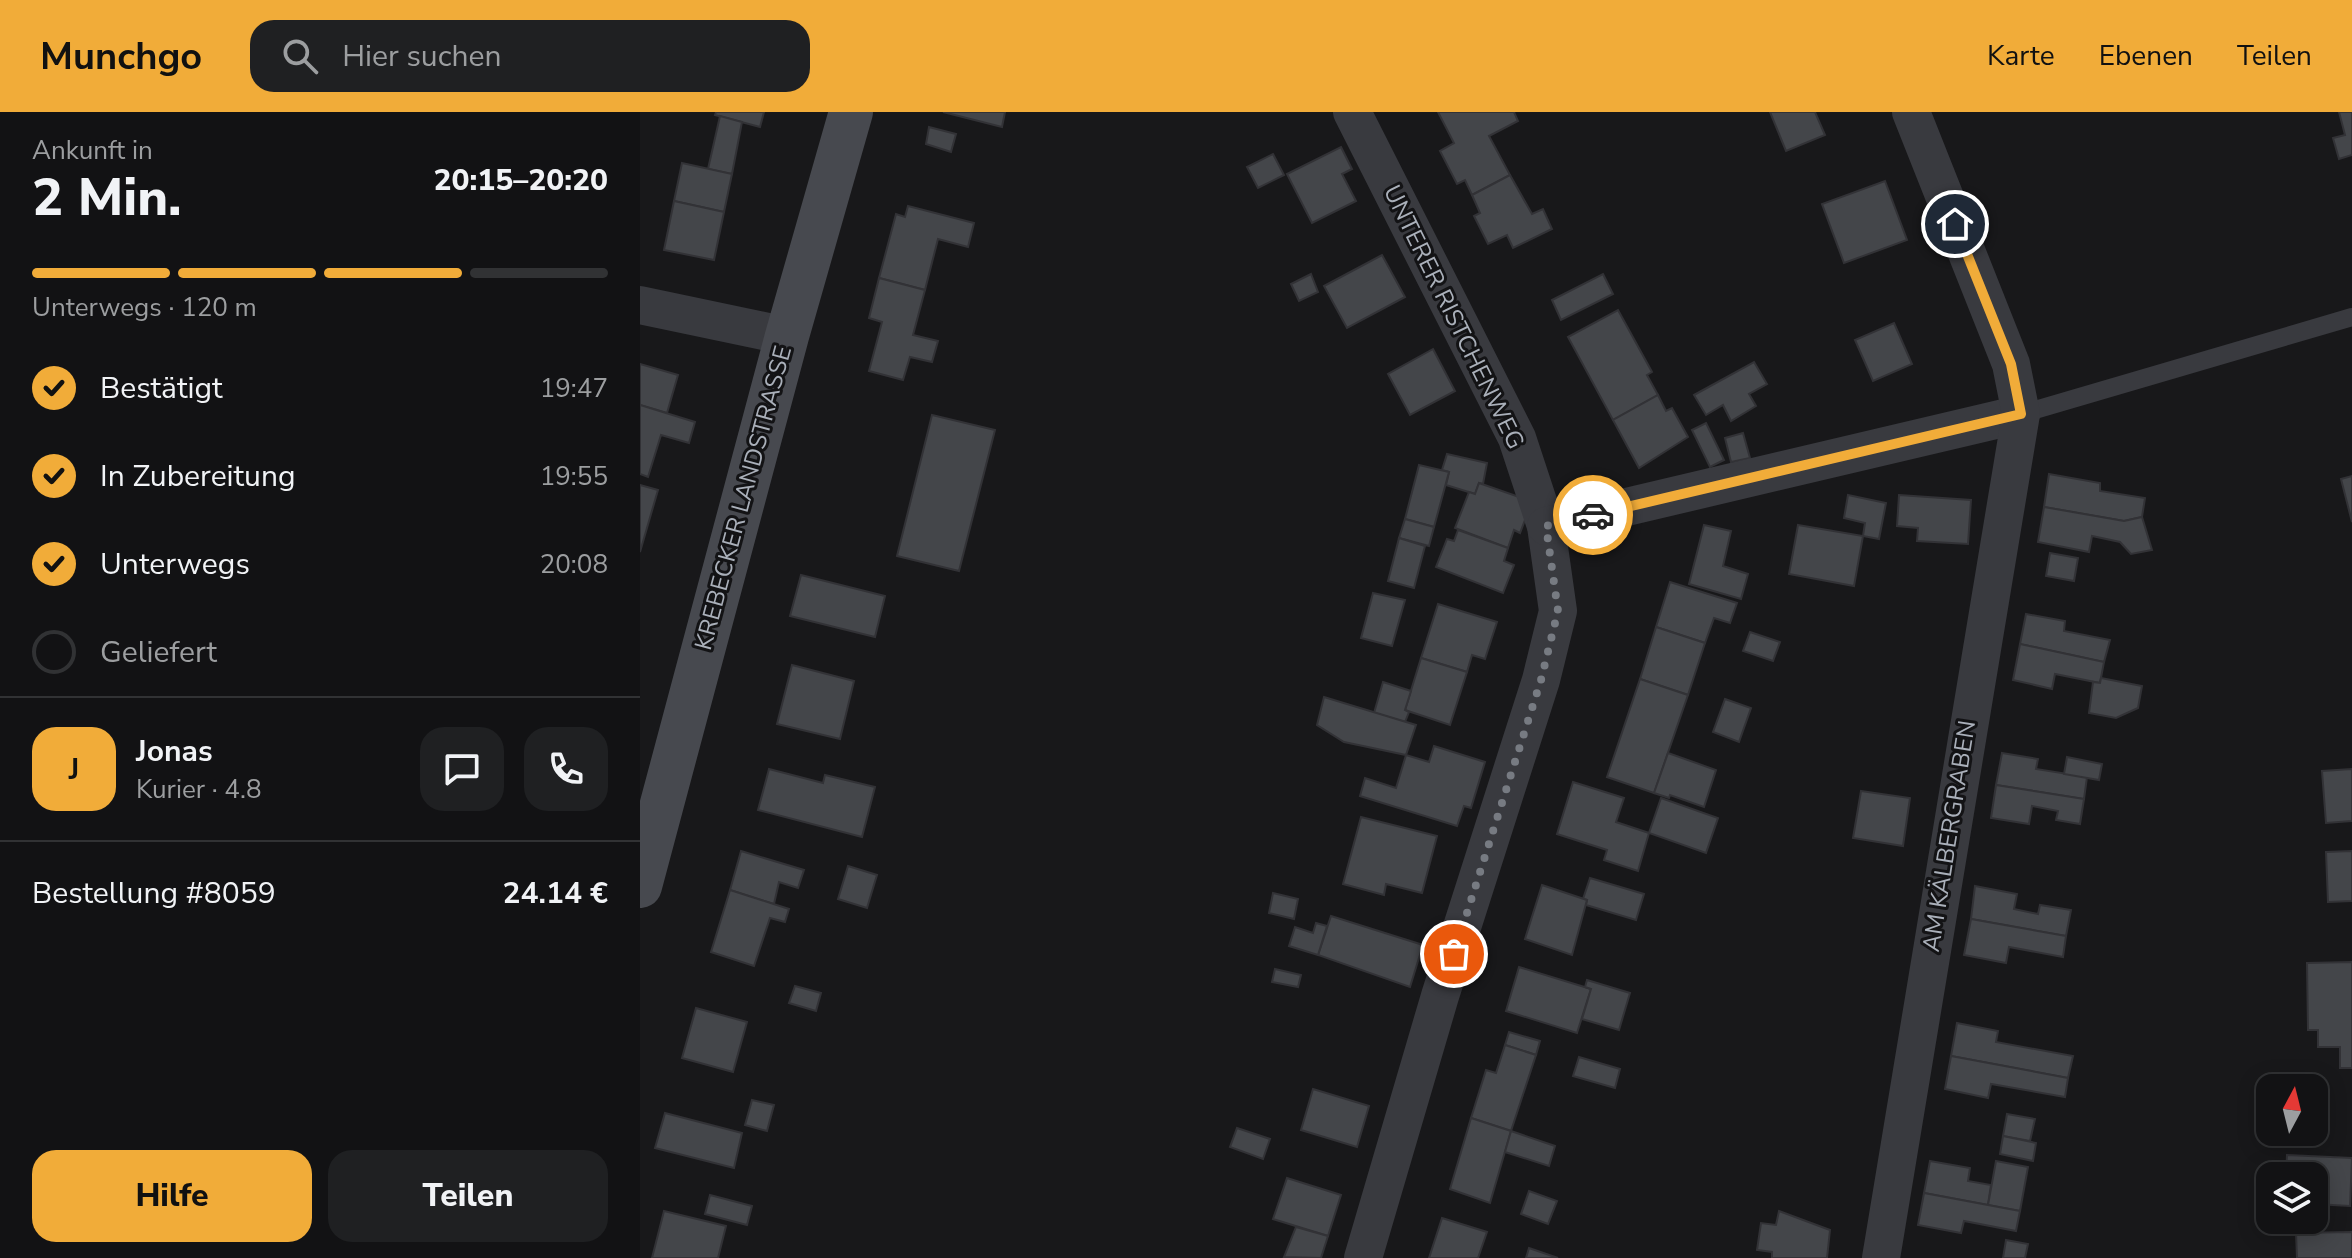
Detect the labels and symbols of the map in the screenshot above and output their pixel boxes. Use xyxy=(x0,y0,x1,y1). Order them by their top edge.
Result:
street label: UNTERER RISTCHENWEG xyxy=(1376,180,1532,454)
pin xyxy=(1921,190,1989,258)
street label: KREBECKER LANDSTRASSE xyxy=(687,342,799,654)
courier xyxy=(1553,475,1633,555)
street label: AM KÄLBERGRABEN xyxy=(1915,718,1983,954)
pin xyxy=(1420,920,1488,988)
north arrow xyxy=(2256,1074,2328,1146)

